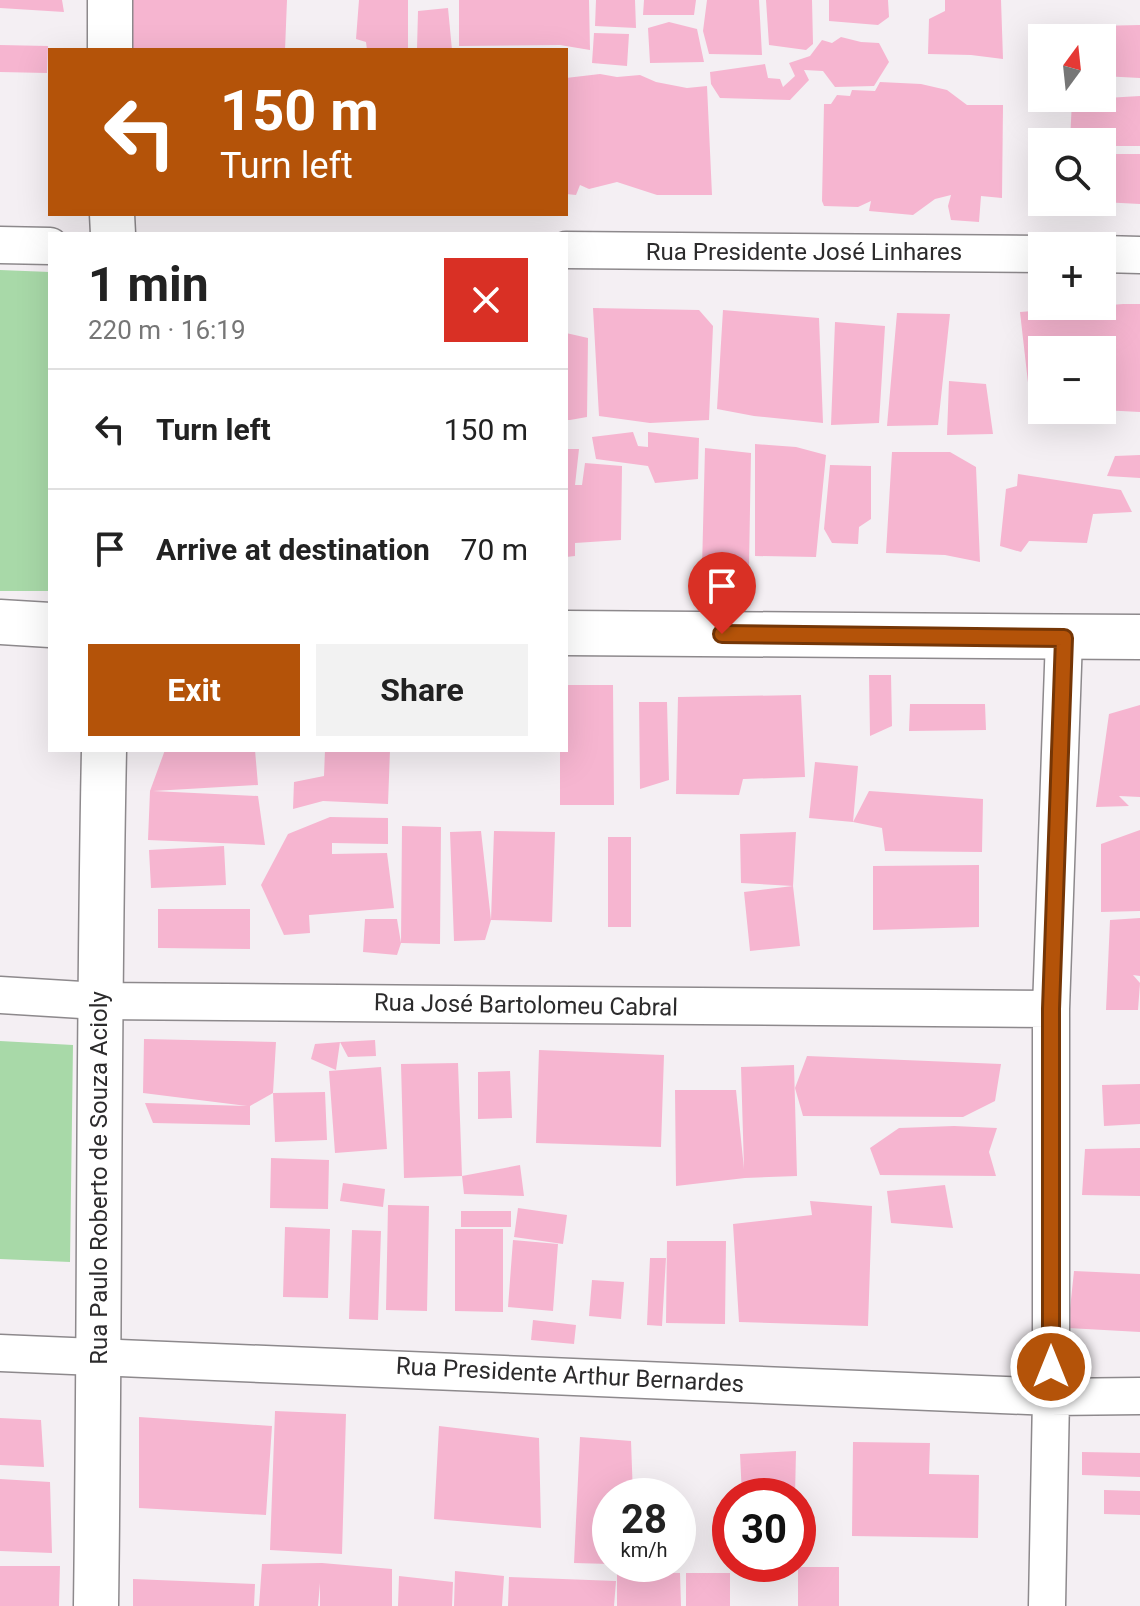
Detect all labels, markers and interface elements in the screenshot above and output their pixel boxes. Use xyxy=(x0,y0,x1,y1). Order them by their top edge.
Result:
north arrow xyxy=(1028,24,1116,112)
map controls xyxy=(1028,24,1116,424)
text: 150 m xyxy=(220,78,379,144)
icon: left xyxy=(88,80,192,184)
button: search xyxy=(1028,128,1116,216)
text: Turn left xyxy=(220,145,353,187)
button: + xyxy=(1028,232,1116,320)
street label: Rua Presidente José Linhares xyxy=(646,238,962,266)
text: 1 min xyxy=(88,256,209,313)
button: close xyxy=(444,258,528,342)
text: 220 m · 16:19 xyxy=(88,315,246,345)
button: − xyxy=(1028,336,1116,424)
icon: left xyxy=(88,407,132,451)
text: Turn left xyxy=(156,412,271,447)
text: 150 m xyxy=(444,412,528,447)
icon: arrive xyxy=(88,527,132,571)
text: Arrive at destination xyxy=(156,532,430,567)
text: 70 m xyxy=(461,532,528,567)
pin xyxy=(688,552,756,634)
icon: arrive xyxy=(700,564,744,608)
button: Exit xyxy=(88,644,300,736)
button: Share xyxy=(316,644,528,736)
street label: Rua José Bartolomeu Cabral xyxy=(374,988,678,1022)
street label: Rua Paulo Roberto de Souza Acioly xyxy=(85,991,113,1365)
position arrow xyxy=(1009,1325,1093,1409)
street label: Rua Presidente Arthur Bernardes xyxy=(395,1352,745,1398)
speed limit sign: 30 xyxy=(712,1478,816,1582)
text: 28 xyxy=(621,1496,667,1543)
text: km/h xyxy=(621,1538,667,1562)

